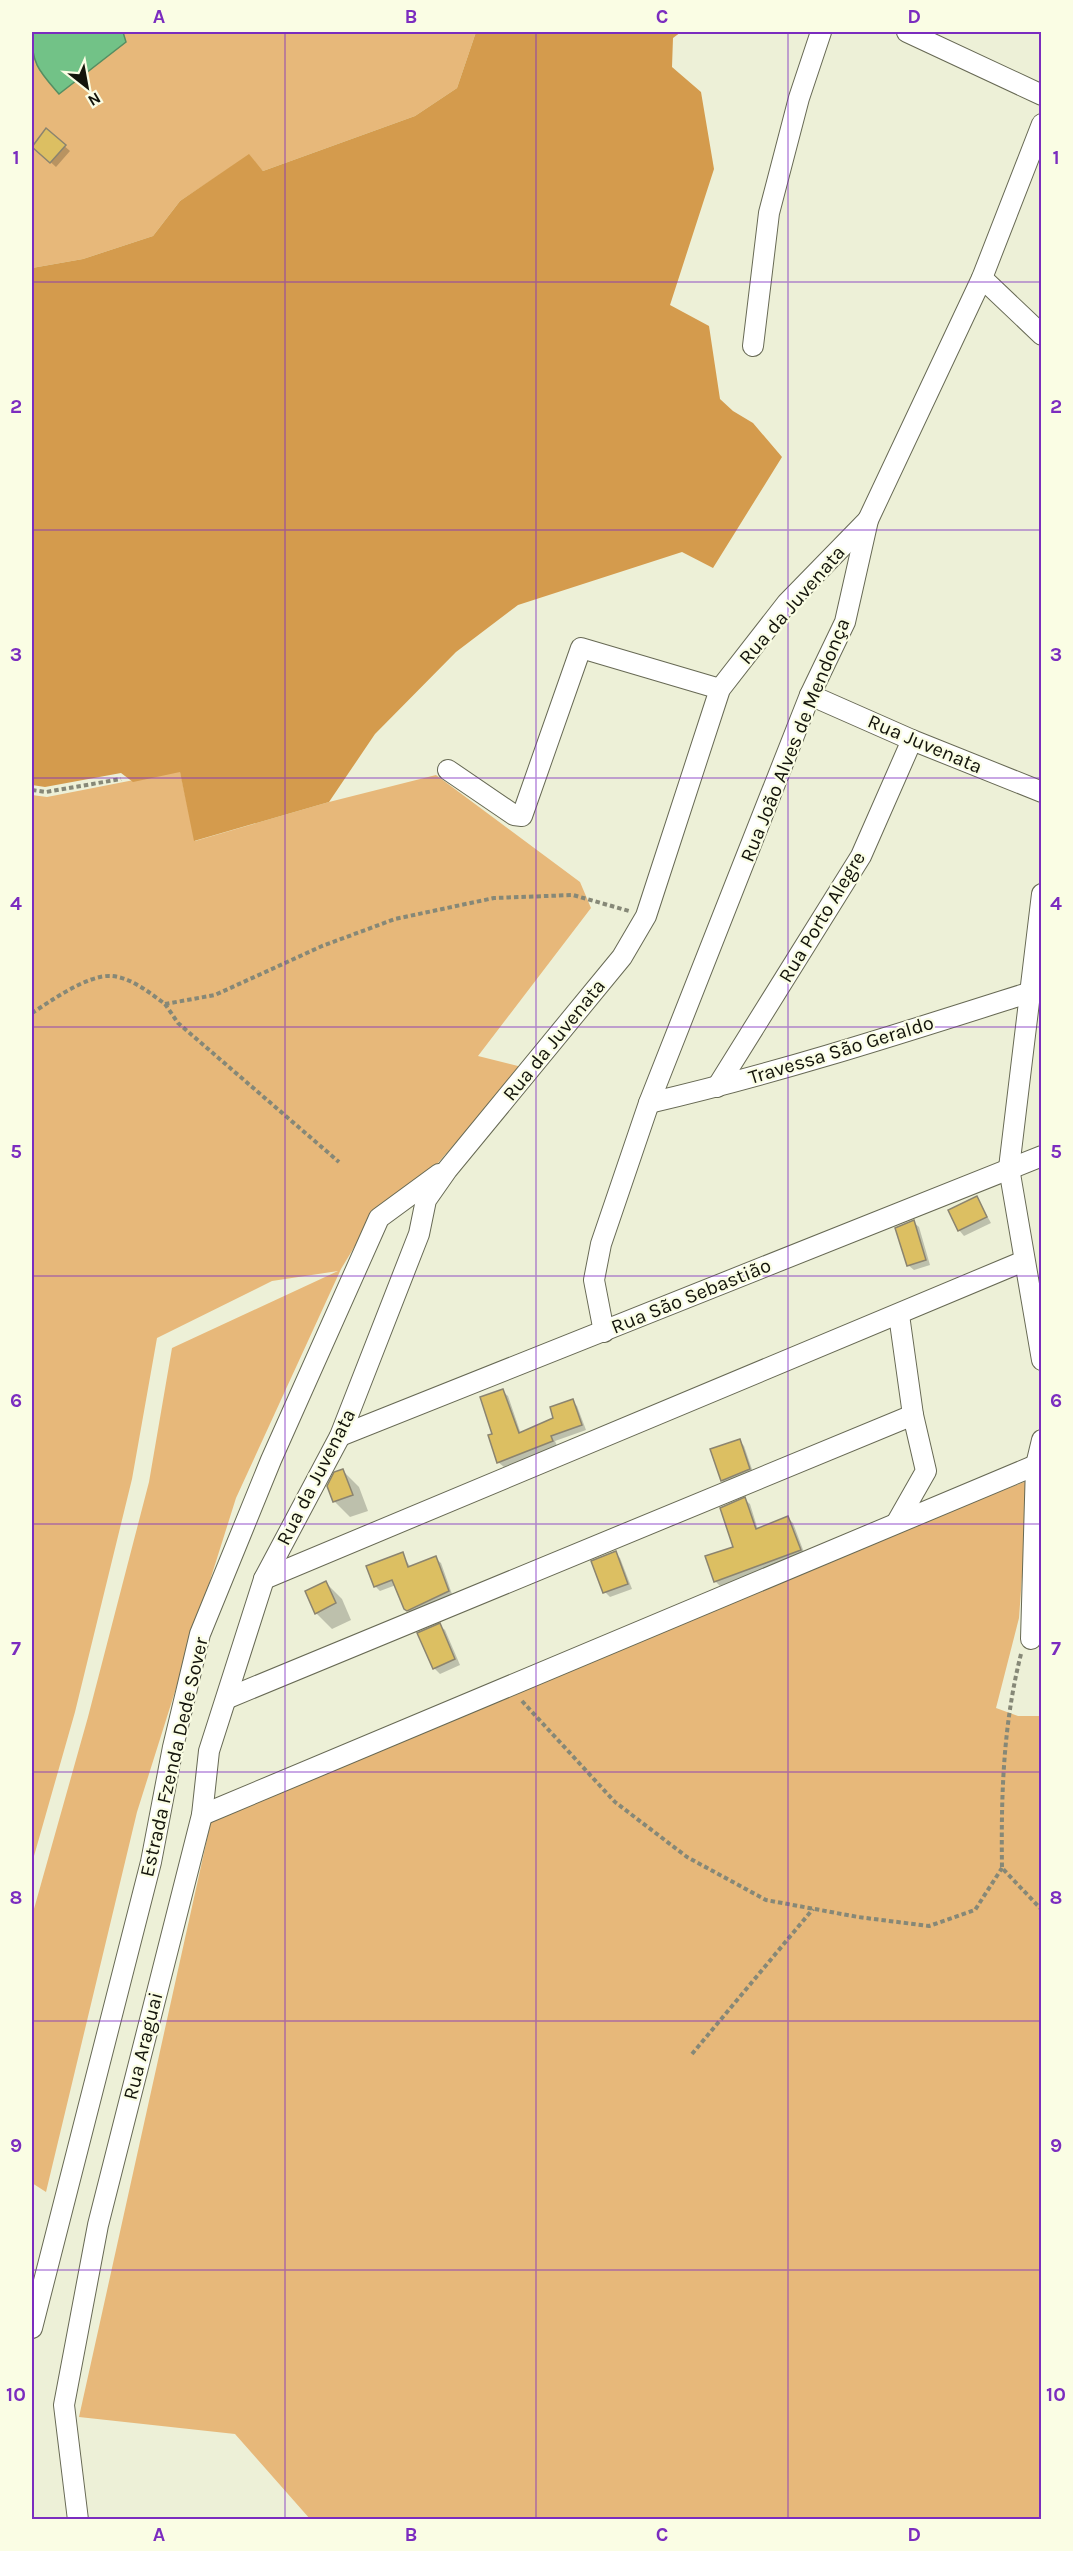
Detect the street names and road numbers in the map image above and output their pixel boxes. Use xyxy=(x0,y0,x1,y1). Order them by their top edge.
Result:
street label: Rua da Juvenata xyxy=(734,541,850,669)
street label: Rua João Alves de Mendonça xyxy=(735,615,855,865)
street label: Rua Juvenata xyxy=(864,710,986,778)
street label: Rua Porto Alegre xyxy=(774,847,870,987)
street label: Rua da Juvenata xyxy=(498,975,610,1105)
street label: Travessa São Geraldo xyxy=(746,1011,936,1089)
street label: Rua São Sebastião xyxy=(608,1253,774,1339)
street label: Rua da Juvenata xyxy=(272,1405,360,1549)
street label: Estrada Fzenda Dede Sover xyxy=(135,1634,213,1879)
street label: Rua Araguai xyxy=(119,1990,167,2102)

